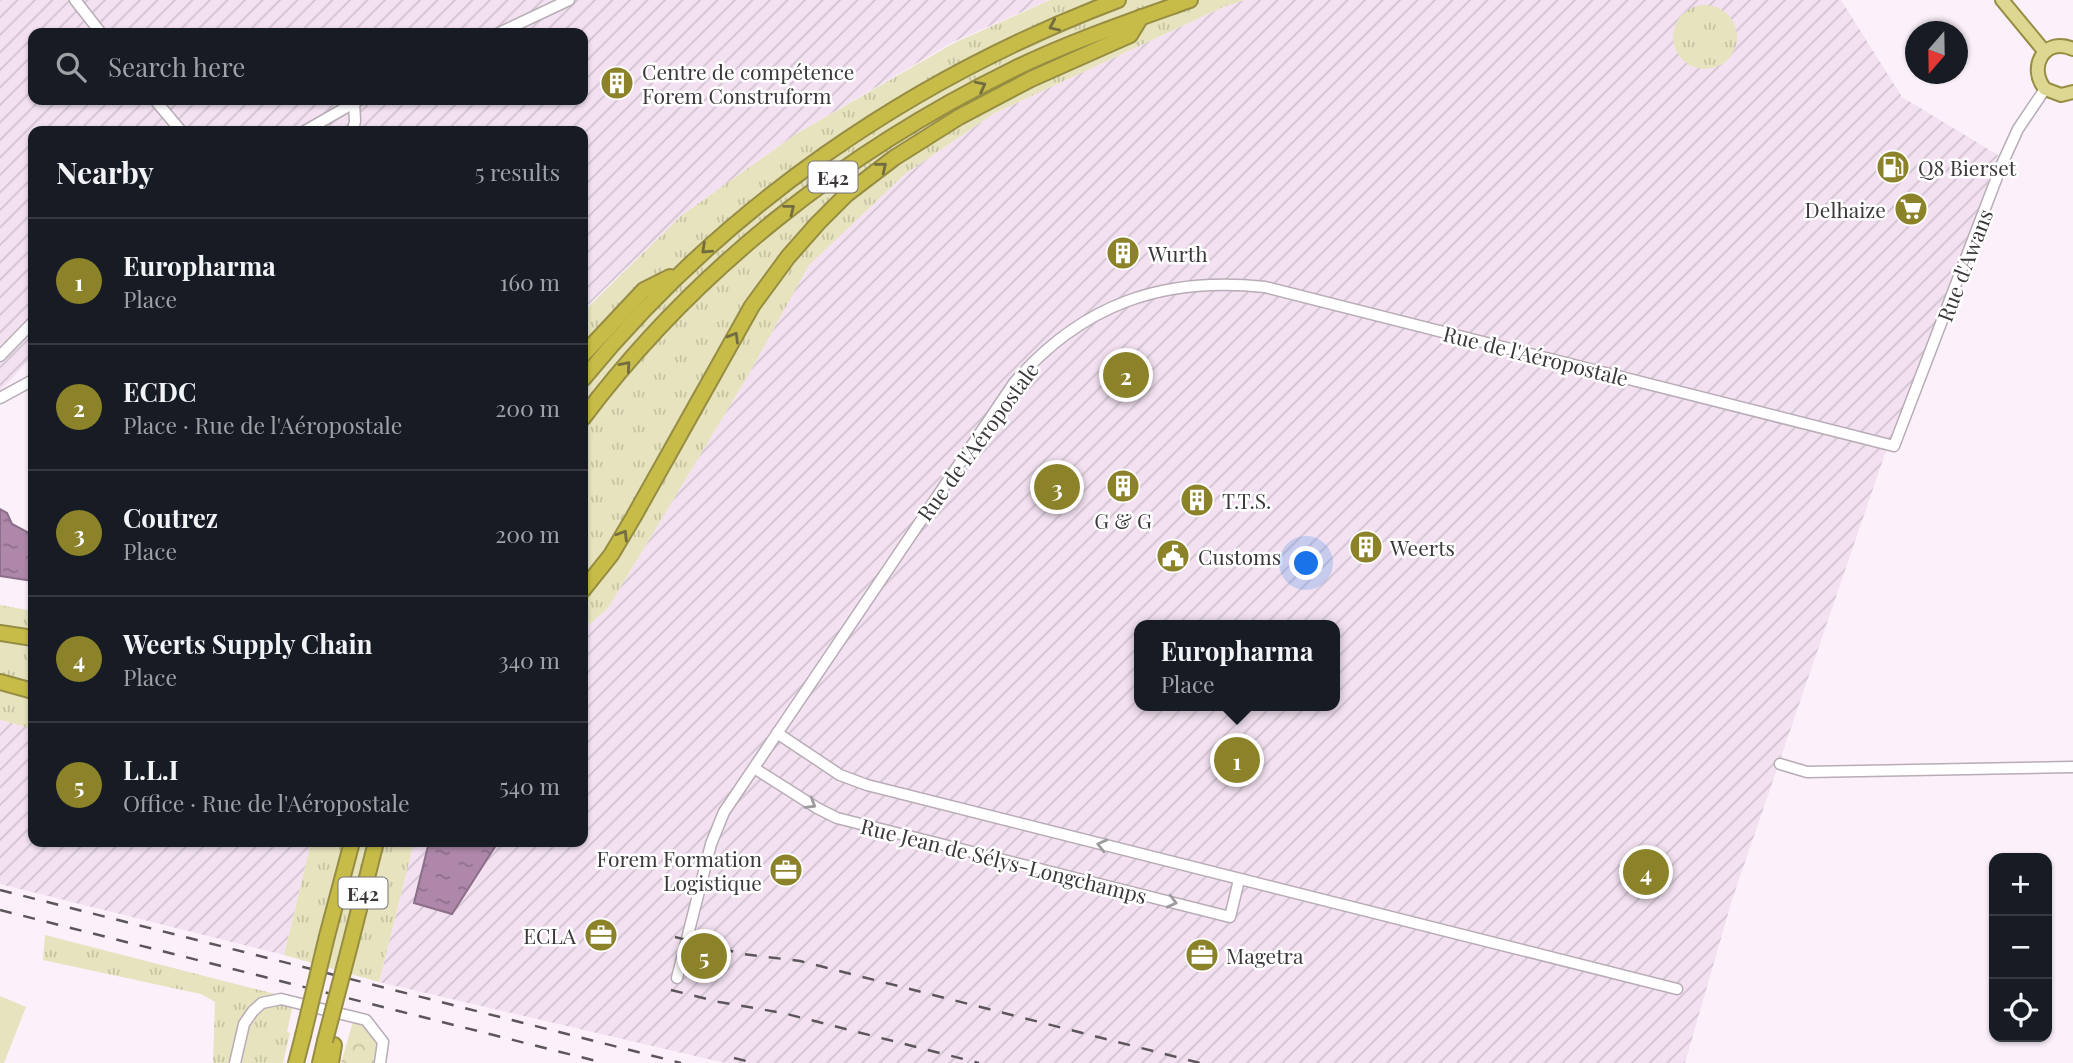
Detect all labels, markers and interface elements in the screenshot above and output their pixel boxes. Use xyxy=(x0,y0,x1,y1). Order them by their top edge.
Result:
one-way arrow xyxy=(1049,18,1062,32)
north arrow xyxy=(1905,21,1968,84)
search box xyxy=(28,28,588,105)
icon: search xyxy=(52,48,90,86)
text: Search here xyxy=(108,49,245,84)
place label: Centre de compétence Forem Construform xyxy=(642,57,855,109)
building icon: Centre de compétence Forem Construform xyxy=(598,64,636,102)
one-way arrow xyxy=(974,81,986,94)
fuel station icon: Q8 Bierset xyxy=(1874,148,1912,186)
text: Nearby xyxy=(56,152,154,192)
place label: Q8 Bierset xyxy=(1918,153,2017,181)
text: 5 results xyxy=(475,156,560,187)
road number: E42 xyxy=(808,162,858,192)
one-way arrow xyxy=(875,162,887,175)
supermarket icon: Delhaize xyxy=(1892,190,1930,228)
place label: Delhaize xyxy=(1805,195,1886,223)
one-way arrow xyxy=(782,204,795,217)
street label: Rue d'Awans xyxy=(1930,205,1998,325)
building icon: Wurth xyxy=(1104,234,1142,272)
place label: Wurth xyxy=(1147,239,1208,267)
one-way arrow xyxy=(701,241,714,253)
text: Europharma xyxy=(123,248,276,283)
text: 1 xyxy=(75,266,83,297)
text: 160 m xyxy=(500,266,560,297)
text: Place xyxy=(123,283,177,314)
street label: Rue de l'Aéropostale xyxy=(1441,318,1631,392)
one-way arrow xyxy=(726,331,739,344)
pin: 2 xyxy=(1103,349,1149,401)
street label: Rue de l'Aéropostale xyxy=(910,356,1044,526)
one-way arrow xyxy=(618,361,630,374)
text: ECDC xyxy=(123,374,196,409)
text: 2 xyxy=(73,392,85,423)
text: 200 m xyxy=(495,392,560,423)
text: Place · Rue de l'Aéropostale xyxy=(123,409,402,440)
pin: 3 xyxy=(1034,461,1080,513)
building icon: G & G xyxy=(1104,467,1142,505)
building icon: T.T.S. xyxy=(1178,481,1216,519)
place label: T.T.S. xyxy=(1222,486,1271,514)
text: Coutrez xyxy=(123,500,218,535)
place label: G & G xyxy=(1094,506,1152,534)
text: 3 xyxy=(73,518,85,549)
text: 200 m xyxy=(495,518,560,549)
building icon: Weerts xyxy=(1347,528,1385,566)
one-way arrow xyxy=(614,530,627,543)
place label: Weerts xyxy=(1389,533,1455,561)
text: Place xyxy=(123,535,177,566)
public building icon: Customs xyxy=(1154,537,1192,575)
place label: Customs xyxy=(1198,542,1281,570)
your location xyxy=(1289,546,1323,580)
popup xyxy=(1134,620,1340,711)
text: Weerts Supply Chain xyxy=(123,626,373,661)
text: Europharma xyxy=(1161,633,1313,668)
text: 4 xyxy=(73,644,85,675)
text: 340 m xyxy=(498,644,560,675)
text: Place xyxy=(123,661,177,692)
text: Place xyxy=(1161,668,1215,699)
pin: 1 xyxy=(1214,734,1260,786)
text: L.L.I xyxy=(123,752,179,787)
text: 5 xyxy=(74,770,84,801)
text: 540 m xyxy=(499,770,560,801)
text: Office · Rue de l'Aéropostale xyxy=(123,787,410,818)
one-way arrow xyxy=(804,796,817,809)
street label: Rue Jean de Sélys-Longchamps xyxy=(858,811,1150,909)
one-way arrow xyxy=(1096,839,1108,853)
place label: Forem Formation Logistique xyxy=(597,844,762,896)
pin: 4 xyxy=(1623,846,1669,898)
office icon: Forem Formation Logistique xyxy=(767,851,805,889)
map controls xyxy=(1989,853,2052,1042)
button: + xyxy=(1989,853,2052,916)
road number: E42 xyxy=(338,878,388,908)
one-way arrow xyxy=(1166,894,1178,908)
office icon: ECLA xyxy=(582,916,620,954)
button: − xyxy=(1989,916,2052,979)
place label: ECLA xyxy=(523,921,577,949)
pin: 5 xyxy=(681,930,727,982)
office icon: Magetra xyxy=(1183,936,1221,974)
place label: Magetra xyxy=(1226,941,1304,969)
button: locate xyxy=(1989,979,2052,1042)

